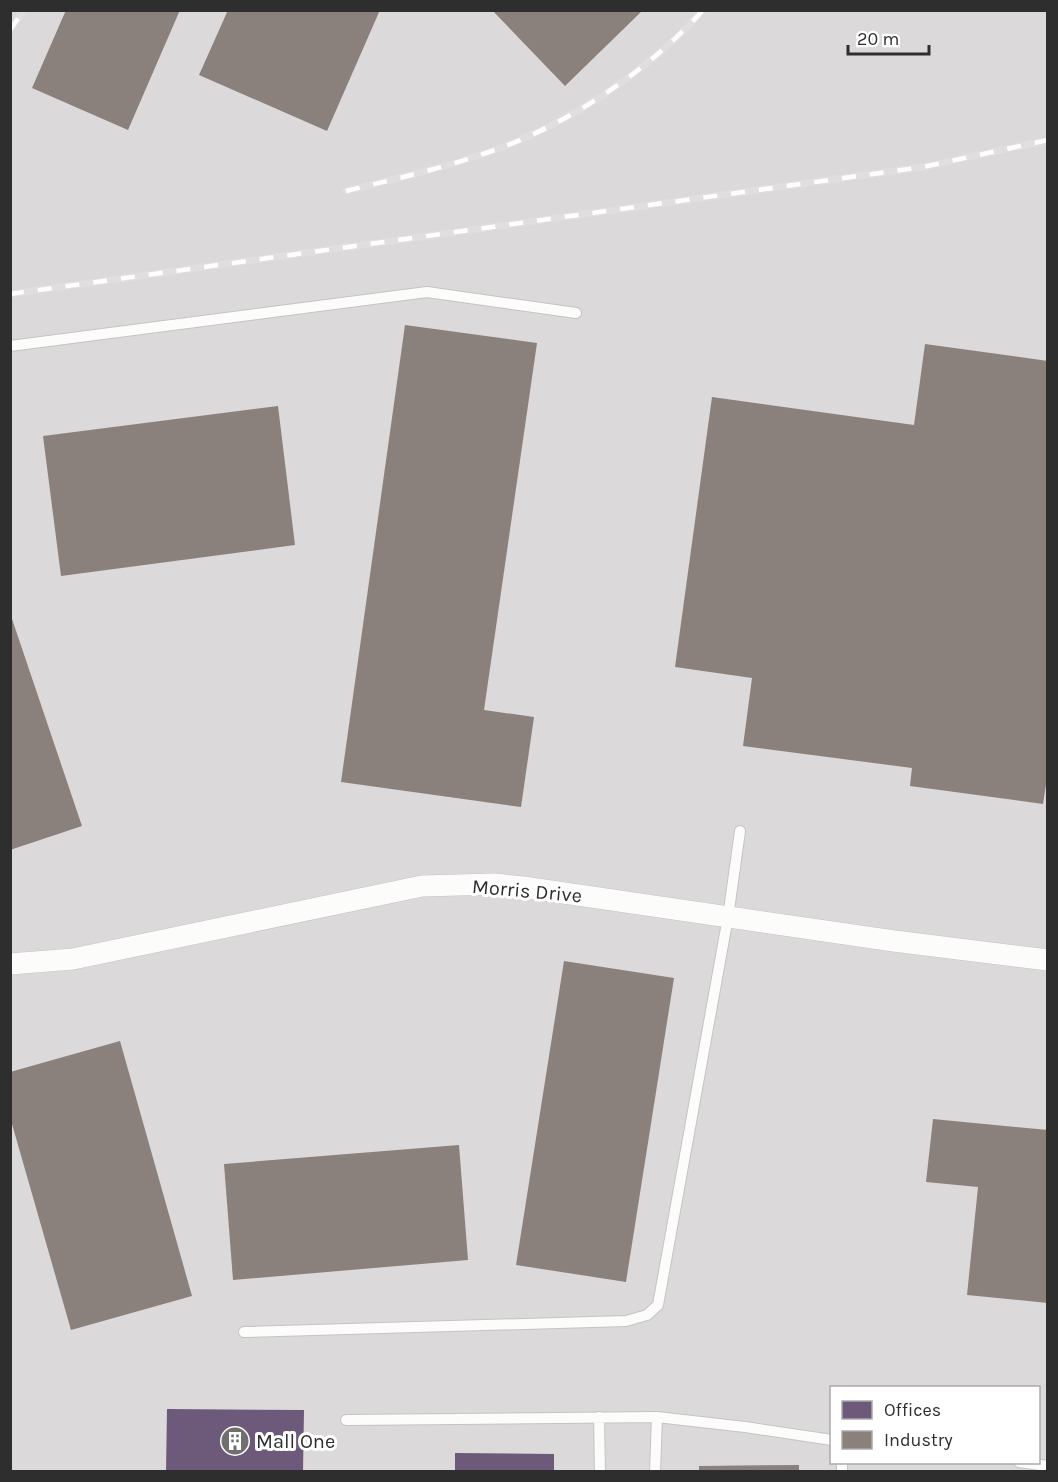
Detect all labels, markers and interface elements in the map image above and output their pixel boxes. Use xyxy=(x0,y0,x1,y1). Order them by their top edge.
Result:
scale bar xyxy=(848,18,929,56)
text: 20 m xyxy=(857,28,899,50)
street label: Morris Drive xyxy=(471,875,583,907)
legend xyxy=(830,1386,1040,1464)
text: Offices xyxy=(884,1399,941,1421)
building icon: Mall One xyxy=(219,1425,251,1457)
text: Industry xyxy=(884,1429,953,1451)
place label: Mall One xyxy=(256,1430,335,1453)

